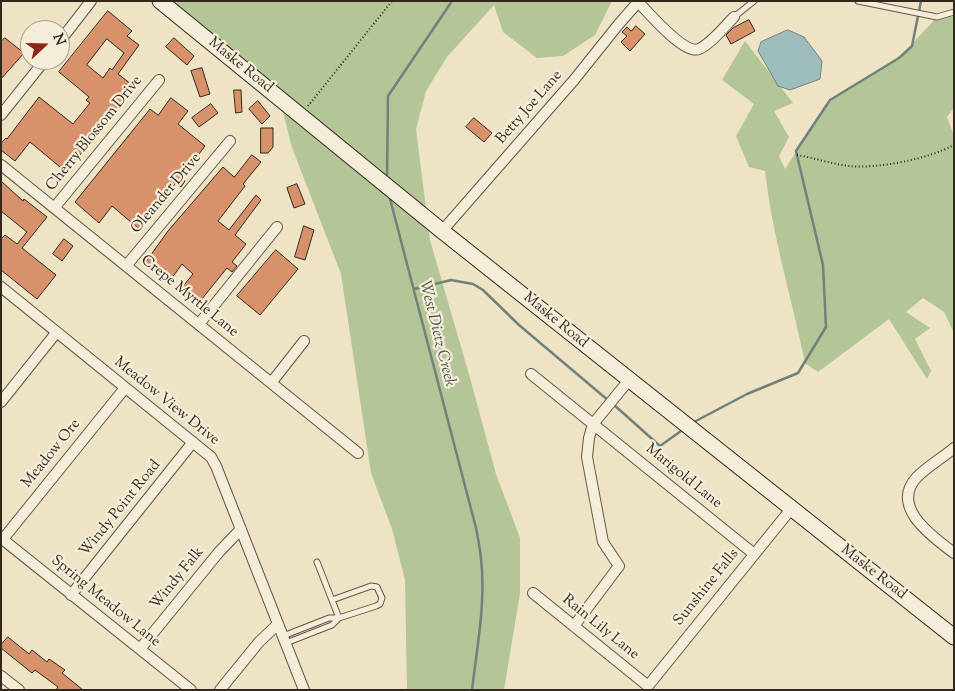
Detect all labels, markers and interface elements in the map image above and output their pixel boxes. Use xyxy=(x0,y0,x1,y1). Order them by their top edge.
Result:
north arrow xyxy=(20,20,70,70)
text: N xyxy=(47,31,69,49)
street label: Maske Road xyxy=(204,34,276,98)
street label: Betty Joe Lane xyxy=(493,67,567,149)
street label: Cherry Blossom Drive xyxy=(43,73,147,195)
street label: Oleander Drive xyxy=(128,150,206,238)
street label: Crepe Myrtle Lane xyxy=(137,252,241,342)
water label: West Dietz Creek xyxy=(414,279,458,389)
street label: Maske Road xyxy=(519,289,591,353)
street label: Meadow View Drive xyxy=(110,354,222,450)
street label: Meadow Ore xyxy=(19,416,85,492)
street label: Marigold Lane xyxy=(641,441,725,513)
street label: Windy Point Road xyxy=(77,457,165,561)
street label: Maske Road xyxy=(837,542,909,604)
street label: Windy Falk xyxy=(147,544,209,614)
street label: Sunshine Falls xyxy=(671,546,743,630)
street label: Spring Meadow Lane xyxy=(47,552,163,652)
street label: Rain Lily Lane xyxy=(558,592,642,664)

